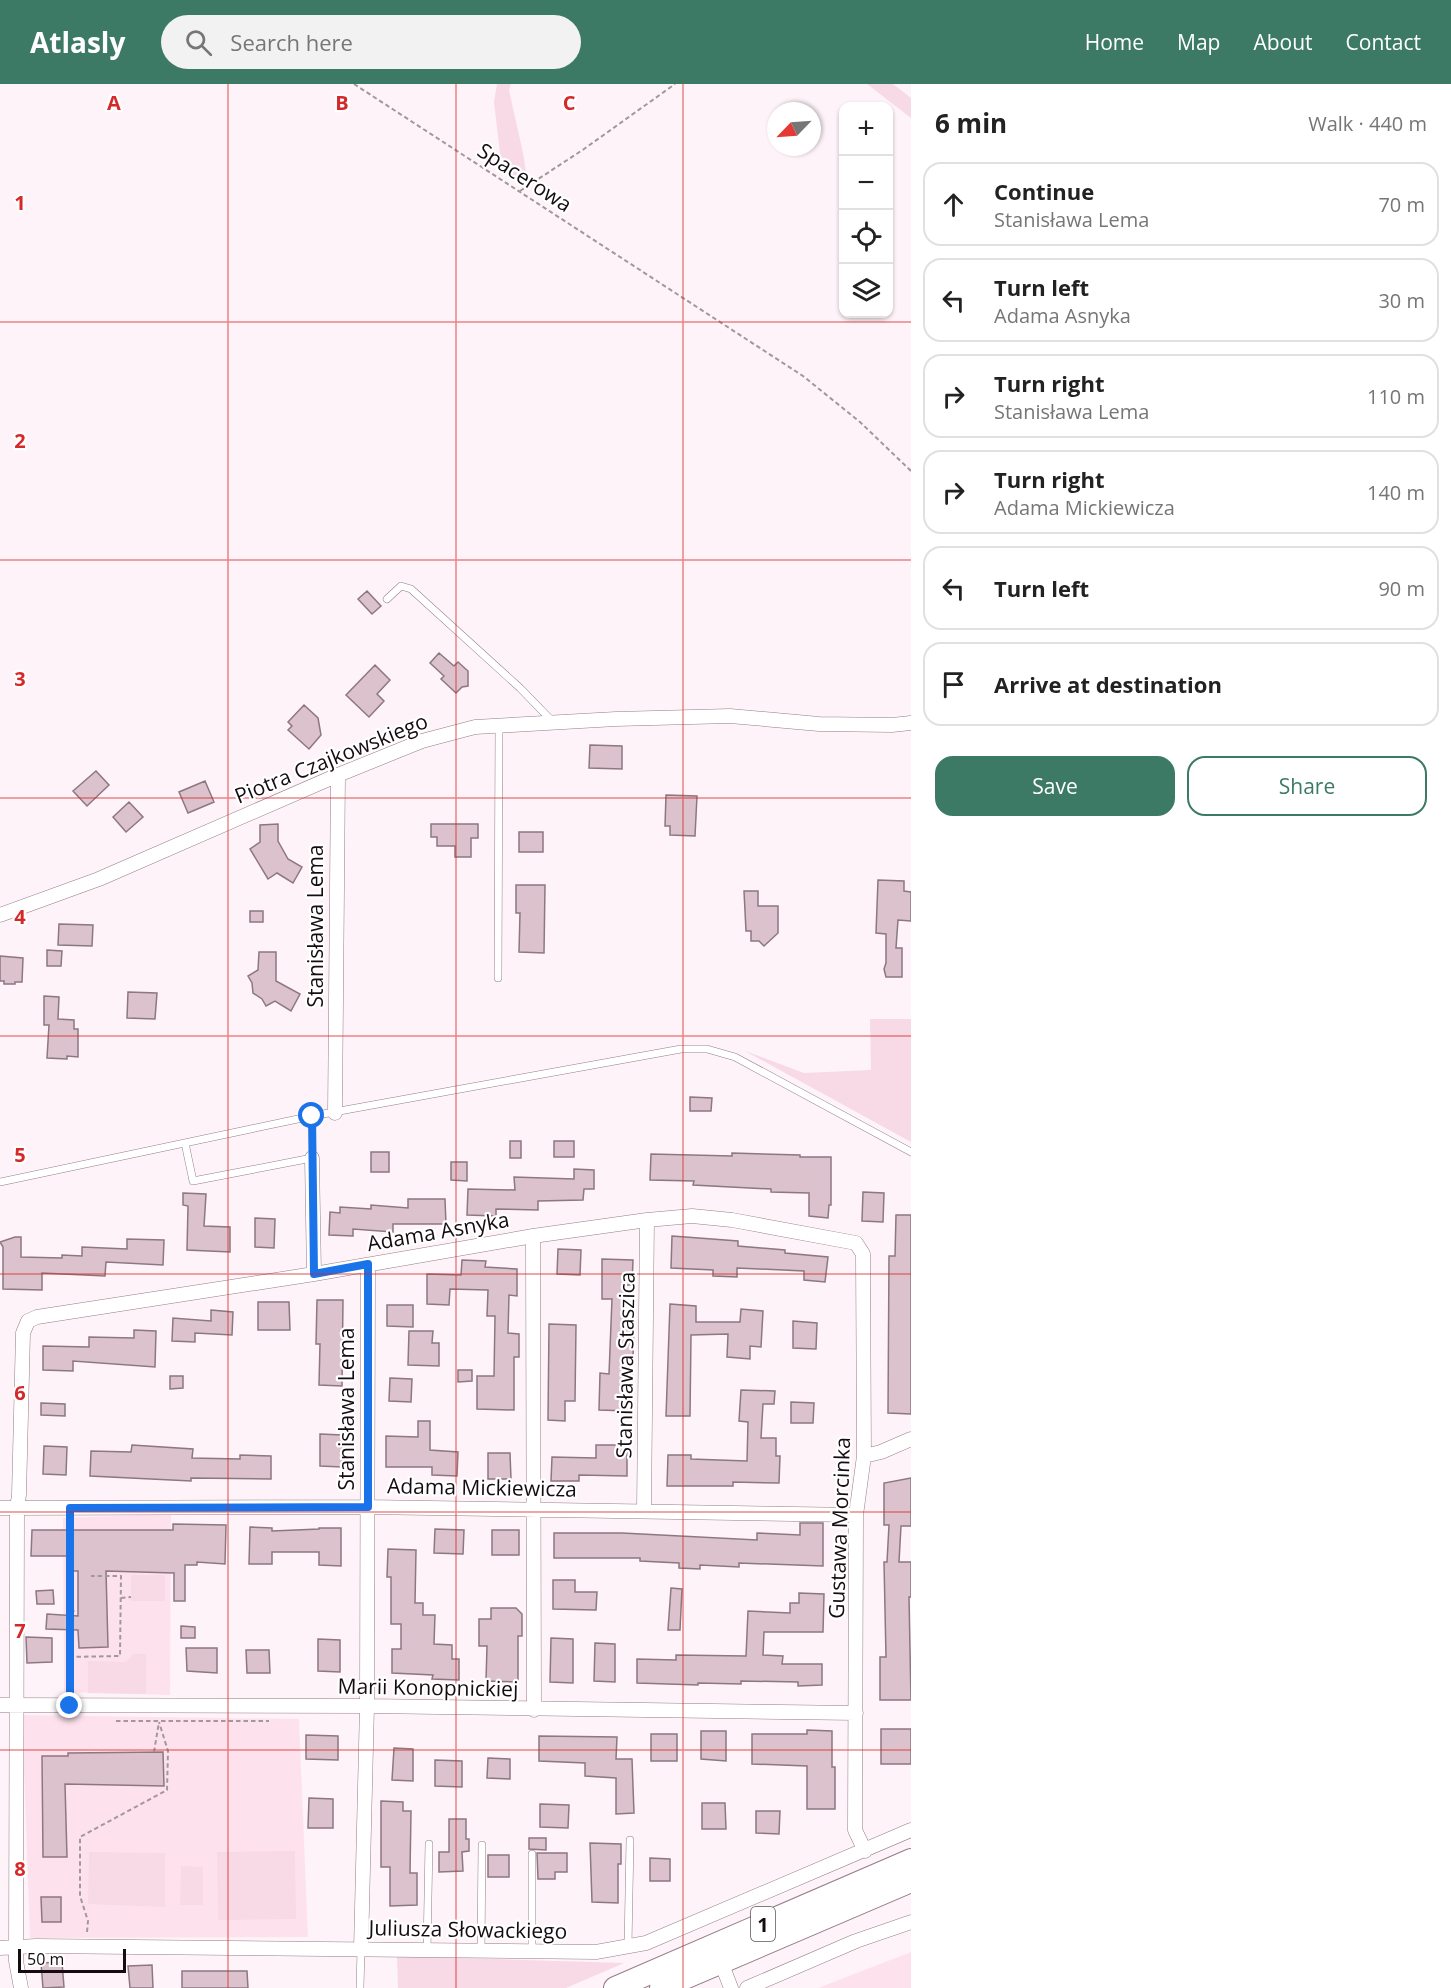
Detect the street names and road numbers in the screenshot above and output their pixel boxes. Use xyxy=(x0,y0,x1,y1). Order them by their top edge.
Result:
street label: Spacerowa xyxy=(472,136,578,218)
street label: Piotra Czajkowskiego xyxy=(230,706,432,810)
street label: Stanisława Lema xyxy=(301,844,329,1008)
street label: Adama Asnyka xyxy=(365,1205,511,1257)
street label: Stanisława Staszica xyxy=(609,1271,641,1459)
street label: Stanisława Lema xyxy=(332,1327,360,1491)
street label: Gustawa Morcinka xyxy=(822,1437,856,1619)
street label: Adama Mickiewicza xyxy=(387,1471,577,1503)
street label: Marii Konopnickiej xyxy=(337,1671,519,1703)
road number: 1 xyxy=(751,1907,775,1941)
street label: Juliusza Słowackiego xyxy=(366,1913,568,1945)

